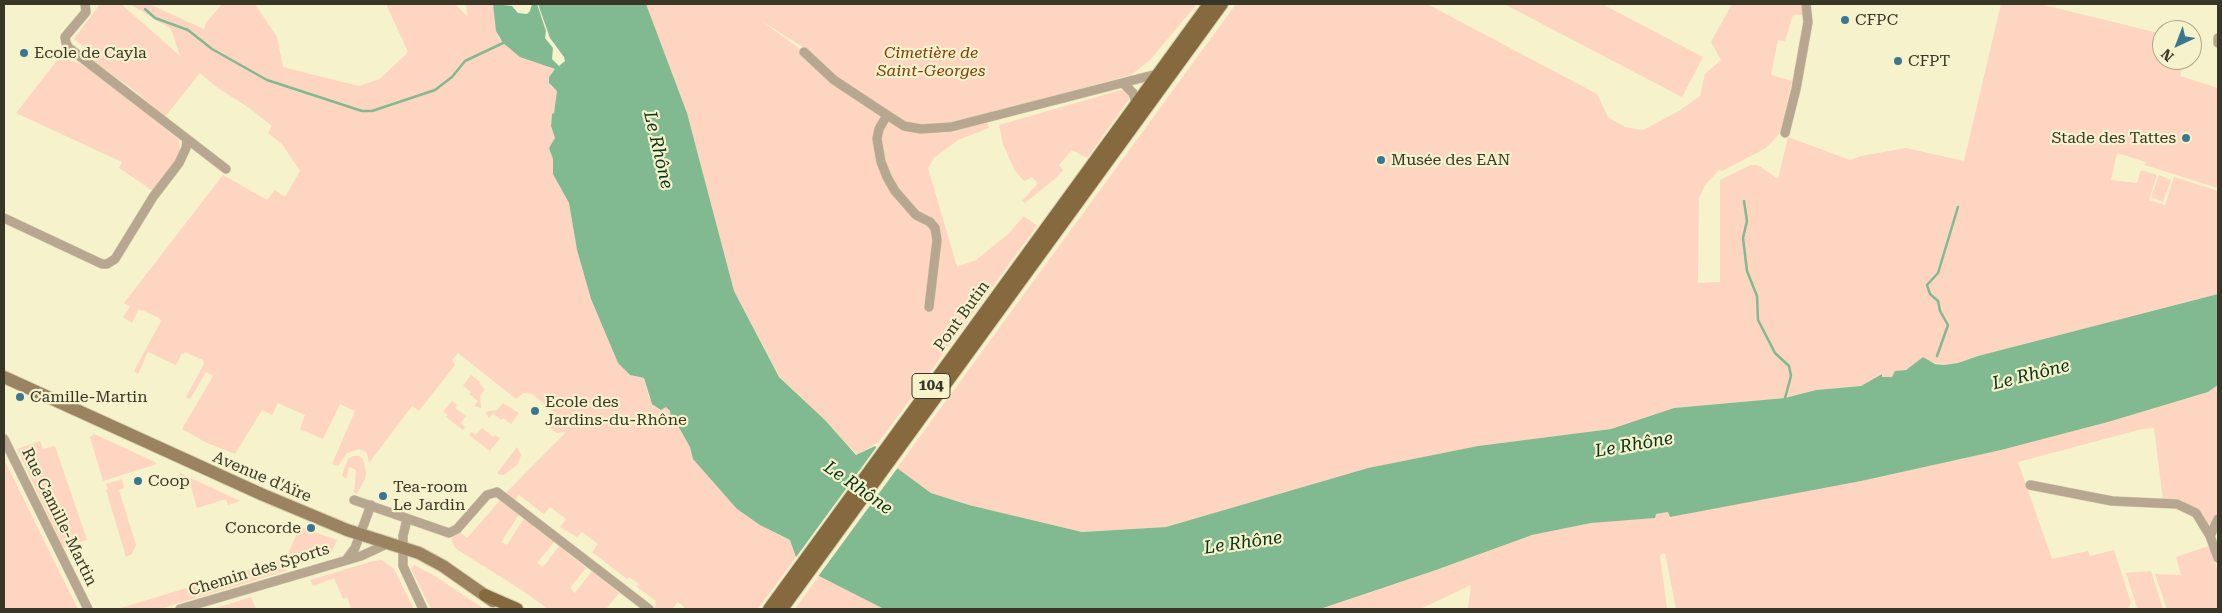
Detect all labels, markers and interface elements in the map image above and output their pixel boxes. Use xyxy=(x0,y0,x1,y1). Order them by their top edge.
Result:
place label: CFPC xyxy=(1855,10,1898,30)
marker: CFPC xyxy=(1839,14,1851,26)
north arrow xyxy=(2152,20,2202,70)
place label: Ecole de Cayla xyxy=(34,43,147,63)
park label: Cimetière de Saint-Georges xyxy=(877,43,985,81)
text: N xyxy=(2158,46,2177,65)
marker: Ecole de Cayla xyxy=(18,47,30,59)
place label: CFPT xyxy=(1908,51,1950,71)
marker: CFPT xyxy=(1892,55,1904,67)
water label: Le Rhône xyxy=(639,109,677,191)
place label: Stade des Tattes xyxy=(2051,128,2176,148)
marker: Stade des Tattes xyxy=(2180,132,2192,144)
place label: Musée des EAN xyxy=(1391,150,1510,170)
marker: Musée des EAN xyxy=(1375,154,1387,166)
street label: Pont Butin xyxy=(930,277,994,355)
water label: Le Rhône xyxy=(1990,355,2072,395)
road number: 104 xyxy=(912,374,950,398)
place label: Camille-Martin xyxy=(30,387,148,407)
marker: Camille-Martin xyxy=(14,391,26,403)
place label: Ecole des Jardins-du-Rhône xyxy=(545,392,687,430)
marker: Ecole des Jardins-du-Rhône xyxy=(529,405,541,417)
water label: Le Rhône xyxy=(1593,428,1675,462)
street label: Rue Camille-Martin xyxy=(17,445,101,589)
street label: Avenue d'Aïre xyxy=(210,448,314,506)
water label: Le Rhône xyxy=(820,457,896,519)
place label: Coop xyxy=(148,471,190,491)
marker: Coop xyxy=(132,475,144,487)
place label: Tea-room Le Jardin xyxy=(393,477,468,515)
marker: Tea-room Le Jardin xyxy=(377,490,389,502)
place label: Concorde xyxy=(225,518,301,538)
marker: Concorde xyxy=(305,522,317,534)
water label: Le Rhône xyxy=(1202,527,1284,559)
street label: Chemin des Sports xyxy=(186,539,332,601)

